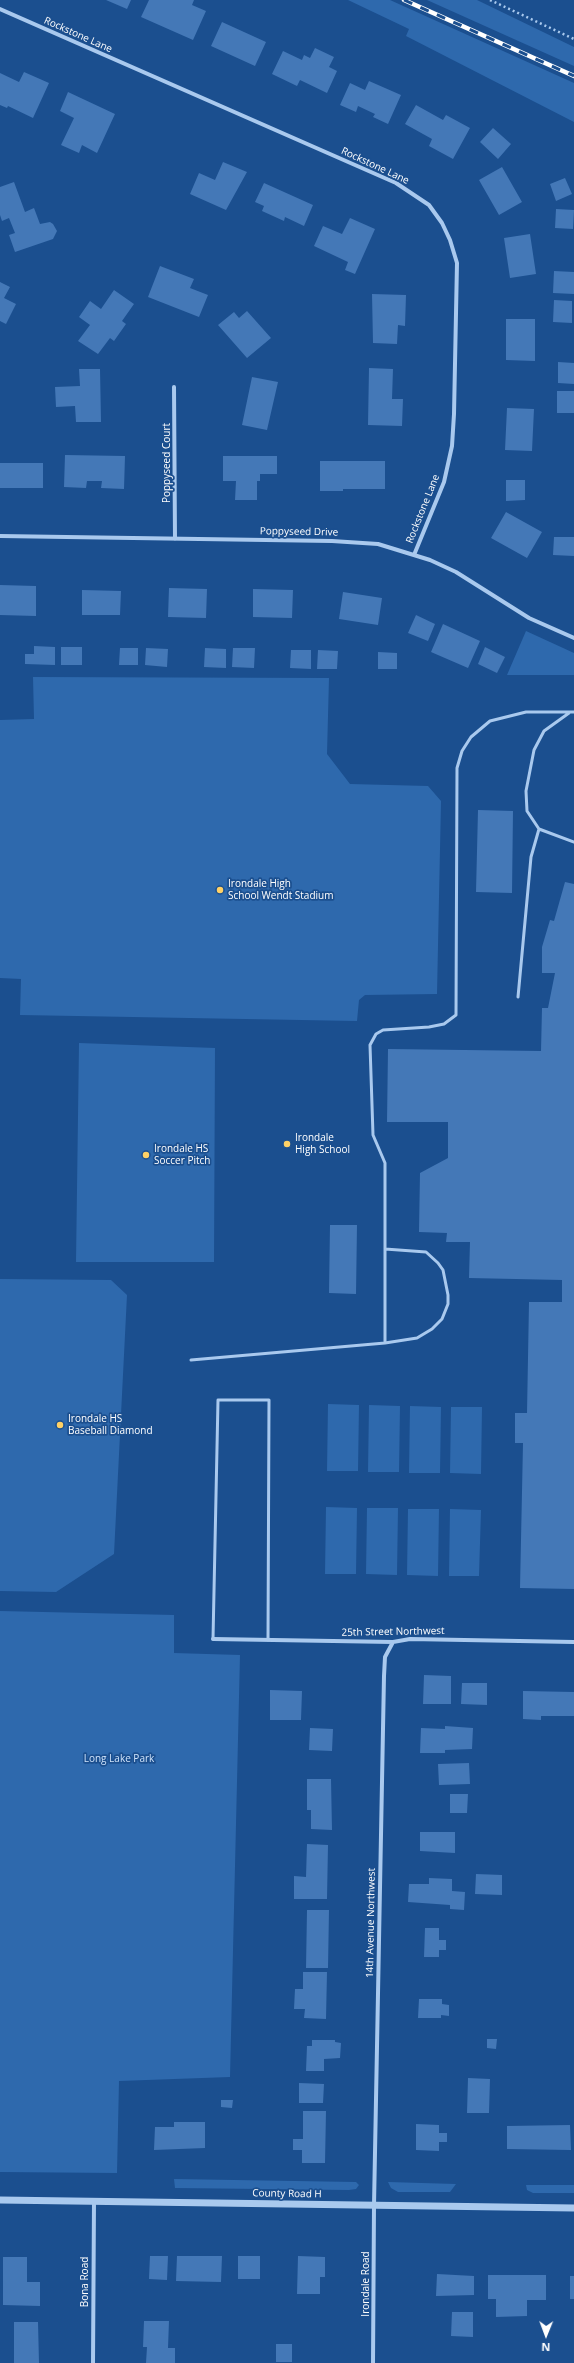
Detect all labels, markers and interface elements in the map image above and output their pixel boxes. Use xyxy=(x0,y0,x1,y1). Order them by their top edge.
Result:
street label: Rockstone Lane xyxy=(42,15,114,55)
street label: Rockstone Lane xyxy=(339,145,411,187)
street label: Poppyseed Court xyxy=(161,423,173,503)
street label: Rockstone Lane xyxy=(404,473,442,545)
street label: Poppyseed Drive xyxy=(260,525,338,539)
place label: Irondale High School Wendt Stadium xyxy=(228,878,333,902)
marker: Irondale High School Wendt Stadium xyxy=(215,885,225,895)
place label: Irondale High School xyxy=(295,1132,350,1156)
marker: Irondale High School xyxy=(282,1139,292,1149)
place label: Irondale HS Soccer Pitch xyxy=(154,1143,210,1166)
marker: Irondale HS Soccer Pitch xyxy=(141,1150,151,1160)
place label: Irondale HS Baseball Diamond xyxy=(68,1413,153,1436)
marker: Irondale HS Baseball Diamond xyxy=(55,1420,65,1430)
street label: 25th Street Northwest xyxy=(341,1625,445,1639)
park label: Long Lake Park xyxy=(84,1753,154,1765)
street label: 14th Avenue Northwest xyxy=(364,1868,378,1978)
street label: County Road H xyxy=(252,2187,322,2201)
street label: Irondale Road xyxy=(360,2251,372,2317)
street label: Bona Road xyxy=(79,2257,91,2307)
north arrow xyxy=(526,2315,566,2355)
text: N xyxy=(541,2340,550,2355)

